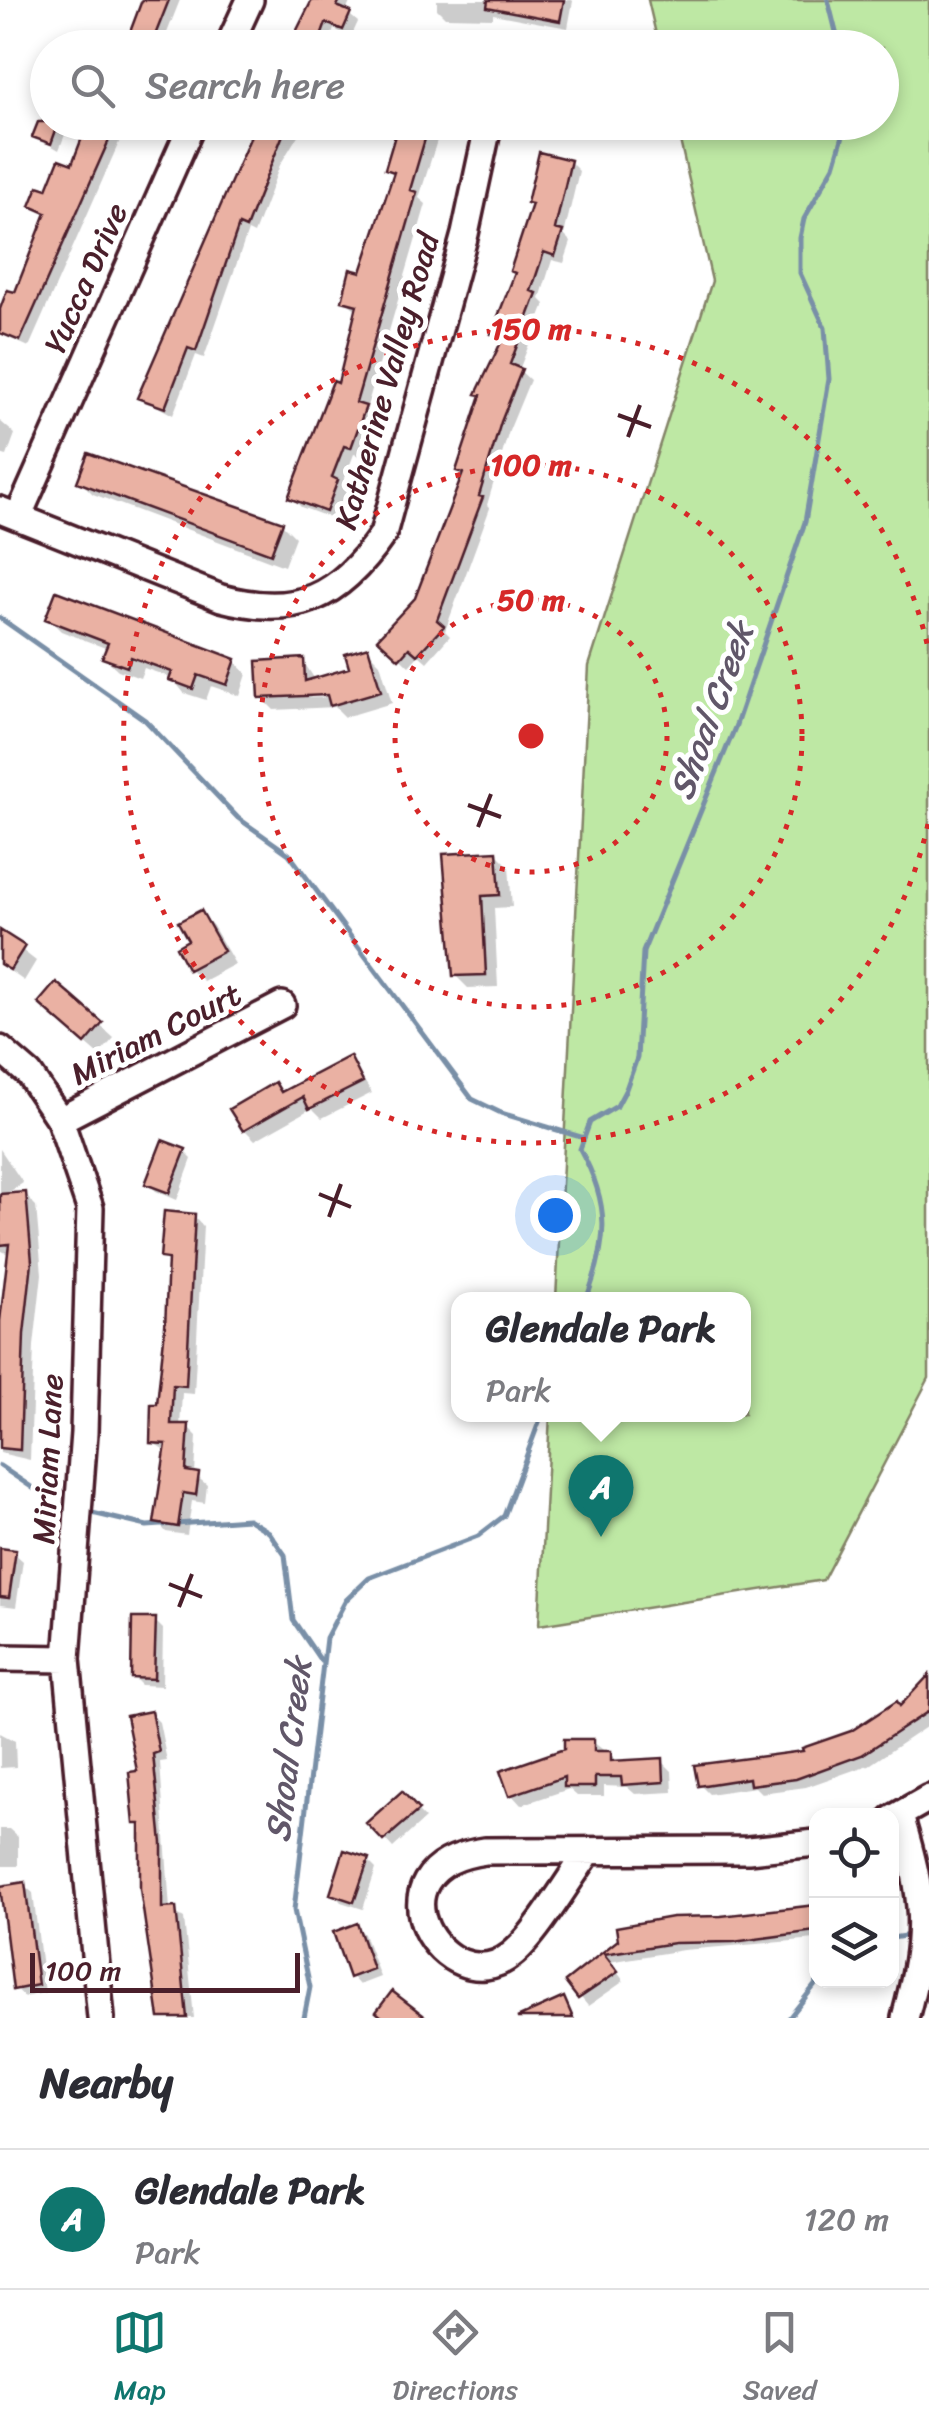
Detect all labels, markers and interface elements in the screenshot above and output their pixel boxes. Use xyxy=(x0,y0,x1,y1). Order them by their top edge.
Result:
search box xyxy=(30,30,899,140)
text: Search here xyxy=(145,52,345,119)
icon: search xyxy=(65,58,120,113)
street label: Yucca Drive xyxy=(27,193,145,363)
street label: Katherine Valley Road xyxy=(317,224,457,536)
text: 150 m xyxy=(491,302,572,356)
text: 100 m xyxy=(490,438,572,492)
text: 50 m xyxy=(497,573,565,627)
water label: Shoal Creek xyxy=(650,610,773,808)
centre of rings xyxy=(513,718,549,754)
street label: Miriam Court xyxy=(60,966,252,1102)
your location xyxy=(530,1190,581,1241)
popup xyxy=(451,1292,751,1422)
text: Glendale Park xyxy=(486,1295,716,1362)
text: Park xyxy=(486,1362,551,1419)
street label: Miriam Lane xyxy=(15,1372,81,1546)
pin: A xyxy=(568,1454,634,1537)
water label: Shoal Creek xyxy=(246,1650,331,1845)
map controls xyxy=(809,1808,899,1988)
button: locate xyxy=(809,1808,899,1898)
button: layers xyxy=(809,1898,899,1988)
text: 100 m xyxy=(45,1946,121,1995)
scale bar xyxy=(30,1948,300,1992)
text: Nearby xyxy=(40,2046,173,2120)
text: Glendale Park xyxy=(135,2157,366,2224)
text: A xyxy=(62,2191,83,2248)
text: 120 m xyxy=(804,2191,889,2248)
text: Park xyxy=(135,2224,201,2281)
tab: Map xyxy=(112,2305,167,2414)
tab: Directions xyxy=(392,2305,518,2414)
tab: Saved xyxy=(743,2305,817,2414)

